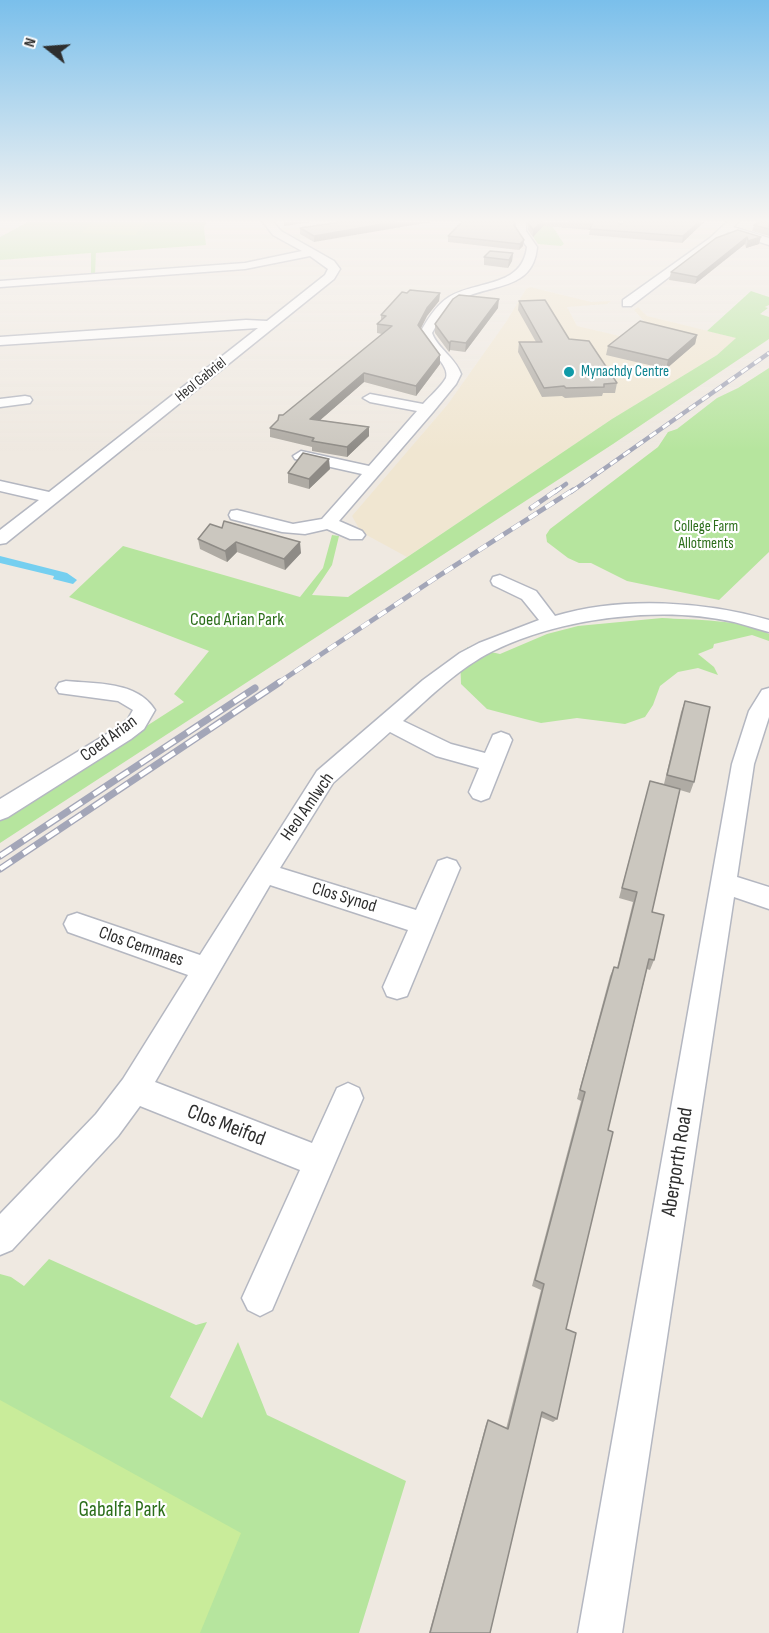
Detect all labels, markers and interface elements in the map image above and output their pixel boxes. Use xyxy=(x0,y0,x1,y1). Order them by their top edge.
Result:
north arrow xyxy=(18,18,78,78)
text: N xyxy=(20,36,41,49)
street label: Heol Gabriel xyxy=(172,354,230,406)
place label: Mynachdy Centre xyxy=(581,363,669,381)
marker: Mynachdy Centre xyxy=(562,365,576,379)
park label: College Farm Allotments xyxy=(674,518,738,553)
park label: Coed Arian Park xyxy=(190,609,284,631)
street label: Coed Arian xyxy=(76,711,142,767)
street label: Heol Amlwch xyxy=(277,769,339,845)
street label: Clos Synod xyxy=(309,878,379,918)
street label: Clos Cemmaes xyxy=(96,922,186,972)
street label: Clos Meifod xyxy=(183,1100,269,1152)
street label: Aberporth Road xyxy=(657,1106,699,1218)
park label: Gabalfa Park xyxy=(78,1498,166,1524)

